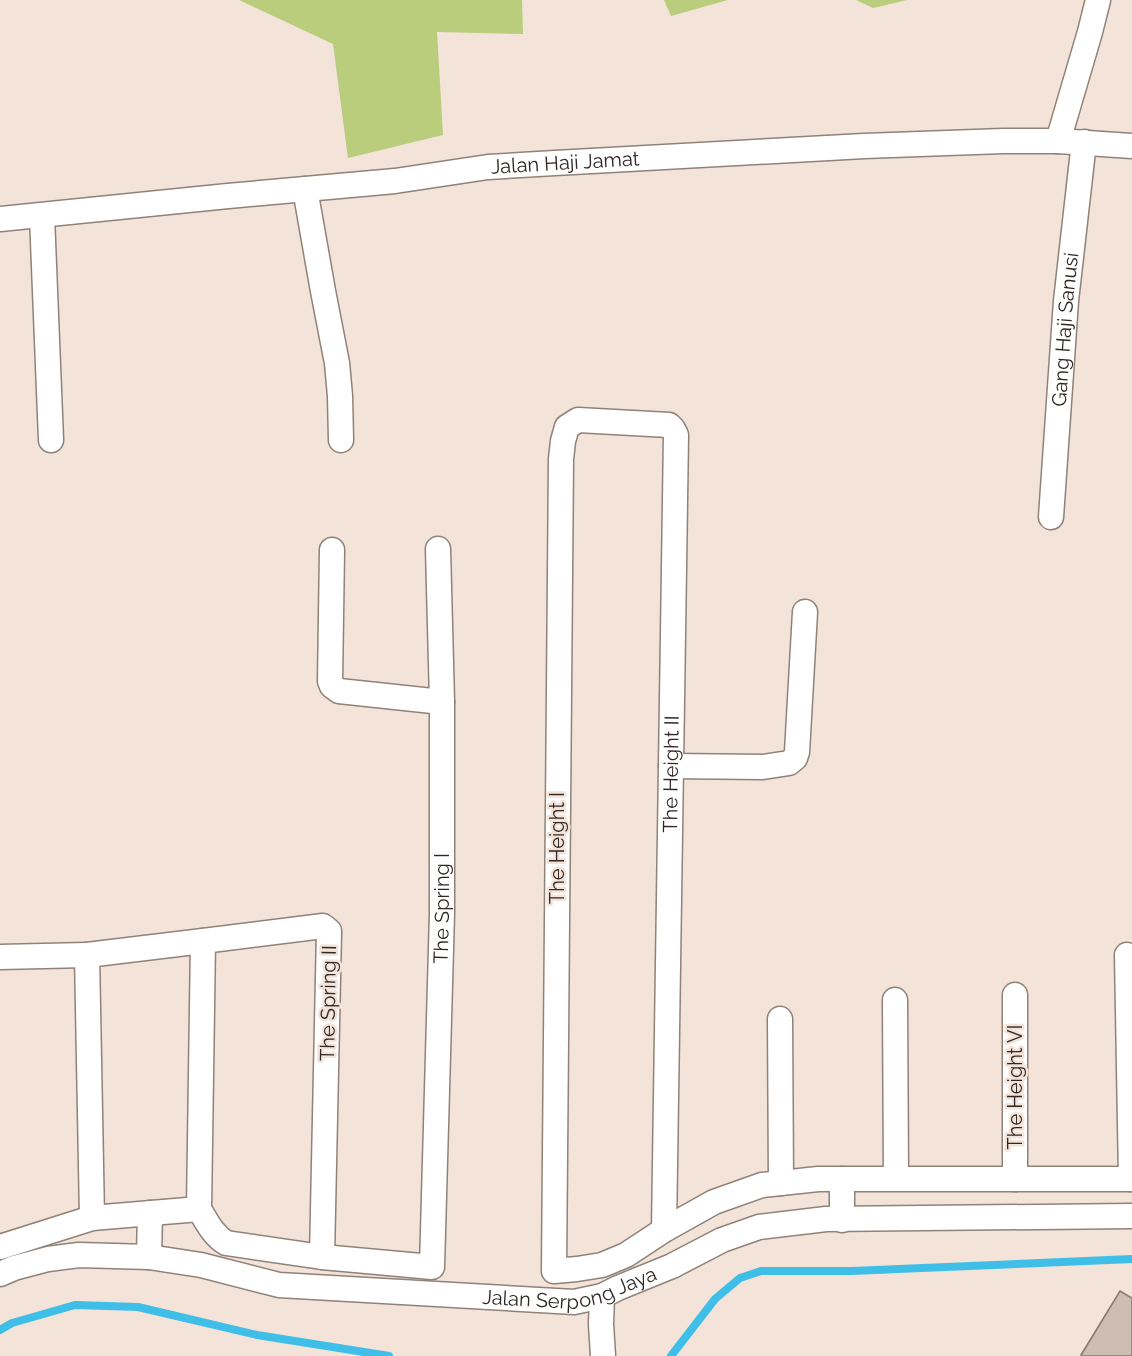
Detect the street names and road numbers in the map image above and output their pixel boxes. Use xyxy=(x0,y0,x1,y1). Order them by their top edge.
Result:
street label: Jalan Haji Jamat xyxy=(490,146,640,179)
street label: Gang Haji Sanusi xyxy=(1047,251,1083,407)
street label: The Height II xyxy=(658,715,684,833)
street label: The Height I xyxy=(545,792,569,904)
street label: The Spring I xyxy=(429,853,454,964)
street label: The Spring II xyxy=(315,945,341,1061)
street label: The Height VI xyxy=(1003,1025,1027,1149)
street label: Jalan Serpong Jaya xyxy=(482,1262,660,1314)

